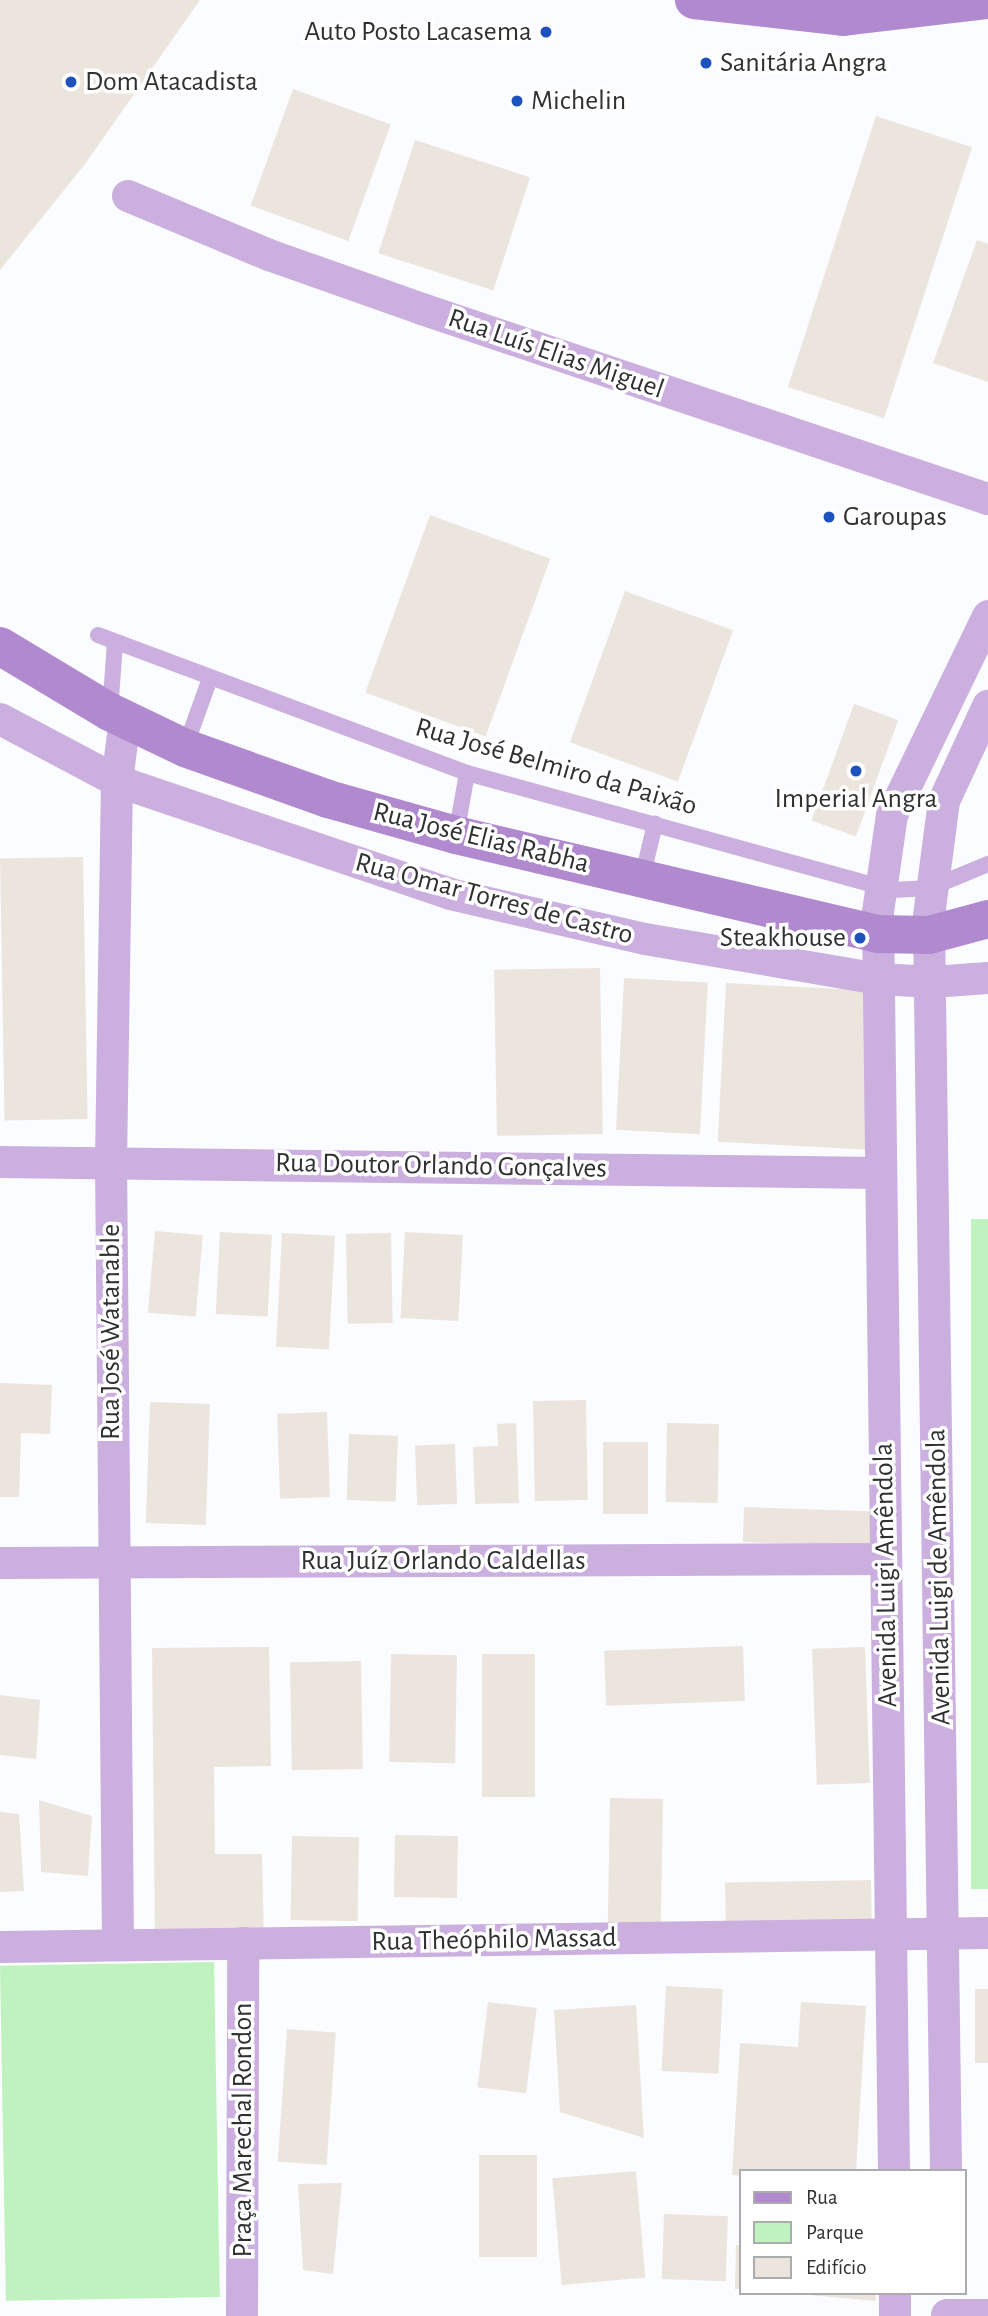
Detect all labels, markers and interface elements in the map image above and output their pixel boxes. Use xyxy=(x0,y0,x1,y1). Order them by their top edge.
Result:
place label: Auto Posto Lacasema xyxy=(304,15,532,49)
marker: Auto Posto Lacasema xyxy=(538,24,554,40)
place label: Sanitária Angra xyxy=(720,46,887,80)
marker: Sanitária Angra xyxy=(698,55,714,71)
place label: Dom Atacadista xyxy=(85,65,258,99)
marker: Dom Atacadista xyxy=(63,74,79,90)
place label: Michelin xyxy=(531,84,626,118)
marker: Michelin xyxy=(509,93,525,109)
street label: Rua Luís Elias Miguel xyxy=(444,301,668,407)
place label: Garoupas xyxy=(843,500,947,534)
marker: Garoupas xyxy=(821,509,837,525)
street label: Rua José Belmiro da Paixão xyxy=(411,711,701,823)
marker: Imperial Angra xyxy=(848,763,864,779)
place label: Imperial Angra xyxy=(775,782,937,816)
street label: Rua José Elias Rabha xyxy=(369,795,593,881)
street label: Rua Omar Torres de Castro xyxy=(351,846,637,952)
place label: Steakhouse xyxy=(720,921,846,955)
marker: Steakhouse xyxy=(852,930,868,946)
street label: Rua Doutor Orlando Gonçalves xyxy=(275,1146,607,1186)
street label: Rua José Watanable xyxy=(94,1224,128,1440)
street label: Avenida Luigi de Amêndola xyxy=(920,1428,958,1726)
street label: Avenida Luigi Amêndola xyxy=(867,1442,905,1708)
street label: Rua Juíz Orlando Caldellas xyxy=(300,1544,586,1578)
street label: Rua Theóphilo Massad xyxy=(371,1921,617,1959)
street label: Praça Marechal Rondon xyxy=(226,2003,260,2257)
legend xyxy=(740,2169,967,2295)
text: Rua xyxy=(806,2187,838,2208)
text: Parque xyxy=(806,2222,864,2243)
text: Edifício xyxy=(806,2257,866,2278)

